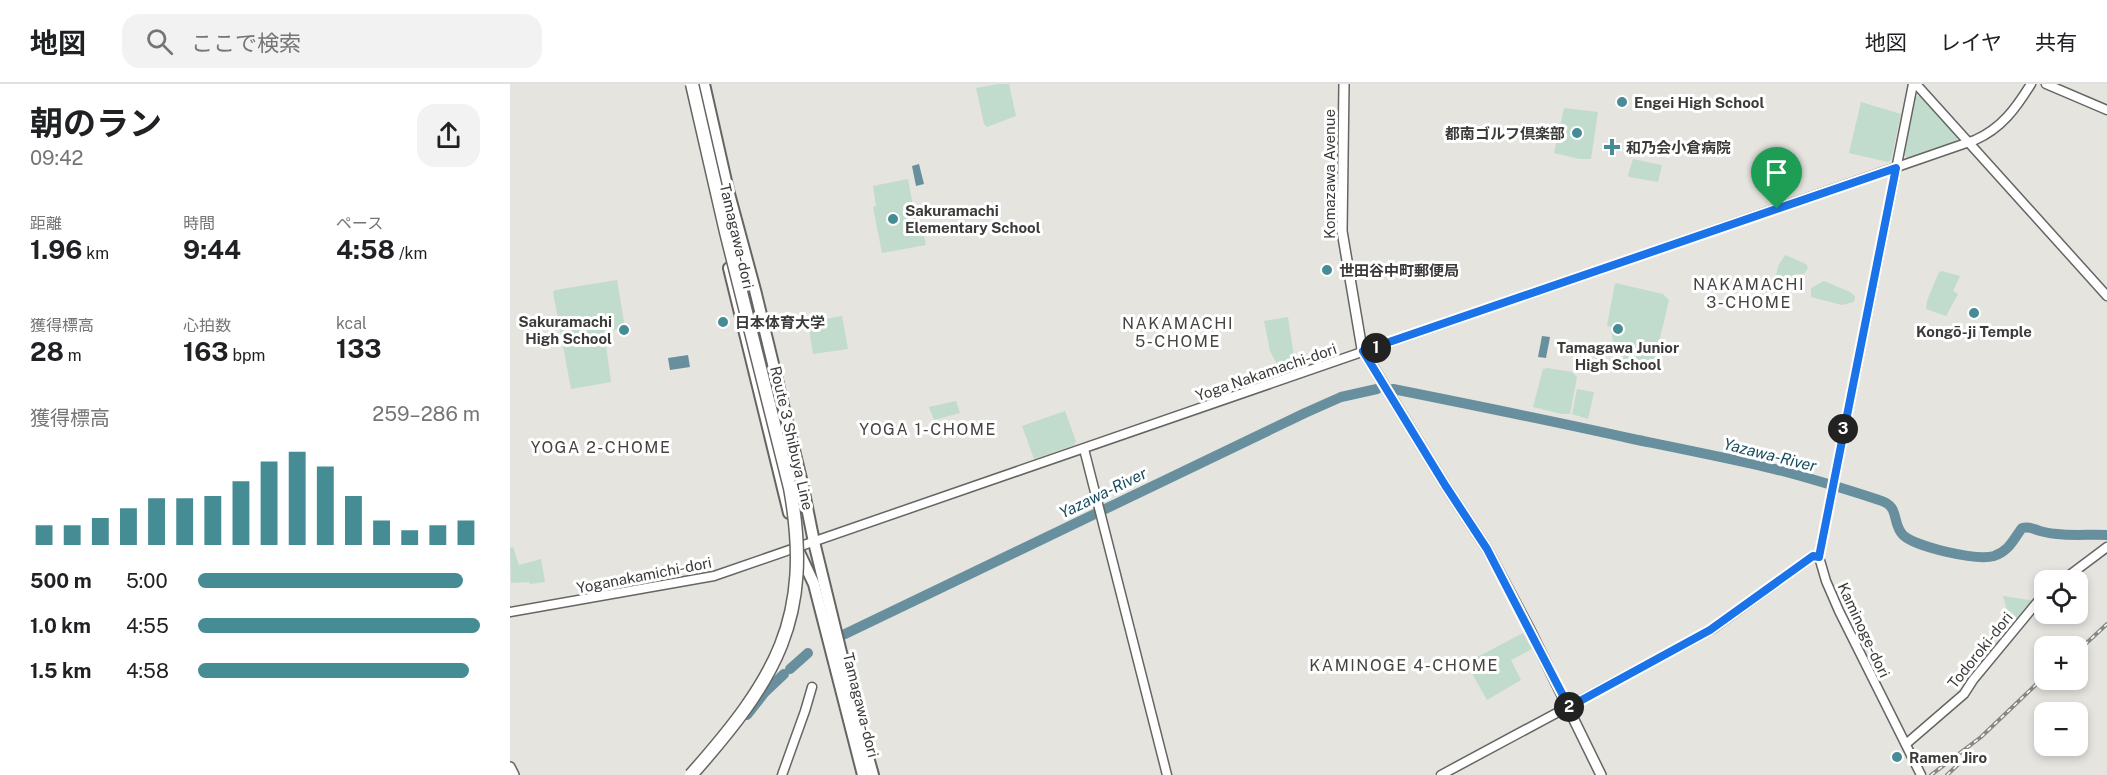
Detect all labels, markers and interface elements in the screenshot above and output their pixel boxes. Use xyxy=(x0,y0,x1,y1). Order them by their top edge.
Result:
search box xyxy=(122,14,542,68)
icon: search xyxy=(143,25,176,58)
text: 地図 xyxy=(30,26,86,59)
text: ここで検索 xyxy=(191,30,301,56)
text: 地図 xyxy=(1865,30,1907,55)
text: レイヤ xyxy=(1940,30,2002,55)
text: 共有 xyxy=(2035,30,2077,55)
place label: Engei High School xyxy=(1634,94,1764,111)
marker: Engei High School xyxy=(1615,95,1629,109)
text: 朝のラン xyxy=(30,104,162,142)
button: share xyxy=(417,104,480,167)
street label: Komazawa Avenue xyxy=(1321,109,1338,239)
place label: 都南ゴルフ倶楽部 xyxy=(1445,125,1565,142)
marker: 都南ゴルフ倶楽部 xyxy=(1570,126,1584,140)
marker: 和乃会小倉病院 xyxy=(1603,138,1621,156)
place label: 和乃会小倉病院 xyxy=(1626,139,1731,156)
text: 09:42 xyxy=(30,146,83,170)
pin xyxy=(1751,147,1802,209)
icon: arrive xyxy=(1760,156,1793,189)
street label: Tamagawa-dori xyxy=(717,182,757,290)
place label: Sakuramachi Elementary School xyxy=(905,202,1041,236)
marker: Sakuramachi Elementary School xyxy=(886,212,900,226)
text: 距離 xyxy=(30,214,62,233)
text: 時間 xyxy=(183,214,215,233)
text: ペース xyxy=(336,214,383,233)
text: 1.96 xyxy=(30,234,82,265)
text: 9:44 xyxy=(183,234,241,265)
text: 4:58 xyxy=(336,234,395,265)
text: km xyxy=(82,244,109,263)
text: /km xyxy=(395,244,427,263)
place label: 世田谷中町郵便局 xyxy=(1339,262,1459,279)
marker: 世田谷中町郵便局 xyxy=(1320,263,1334,277)
district label: NAKAMACHI 3-CHOME xyxy=(1693,275,1805,312)
marker: Kongō-ji Temple xyxy=(1967,306,1981,320)
place label: Sakuramachi High School xyxy=(518,313,612,347)
text: kcal xyxy=(336,314,367,333)
place label: 日本体育大学 xyxy=(735,314,825,331)
district label: NAKAMACHI 5-CHOME xyxy=(1122,314,1234,351)
marker: 日本体育大学 xyxy=(716,315,730,329)
text: 獲得標高 xyxy=(30,316,94,335)
text: 心拍数 xyxy=(183,316,231,335)
marker: Tamagawa Junior High School xyxy=(1611,322,1625,336)
marker: Sakuramachi High School xyxy=(617,323,631,337)
place label: Kongō-ji Temple xyxy=(1916,323,2032,340)
text: 133 xyxy=(336,333,382,364)
pin: 1 xyxy=(1361,333,1391,363)
text: 28 xyxy=(30,336,64,367)
text: 163 xyxy=(183,336,229,367)
text: 1 xyxy=(1373,338,1379,357)
place label: Tamagawa Junior High School xyxy=(1557,339,1679,373)
street label: Yoga Nakamachi-dori xyxy=(1193,340,1339,404)
text: m xyxy=(64,346,82,365)
text: bpm xyxy=(229,346,265,365)
street label: Route 3 Shibuya Line xyxy=(767,364,817,512)
text: 259–286 m xyxy=(372,402,480,426)
text: 獲得標高 xyxy=(30,406,110,430)
pin: 3 xyxy=(1828,414,1858,444)
text: 3 xyxy=(1838,419,1848,438)
district label: YOGA 1-CHOME xyxy=(859,420,997,439)
water label: Yazawa-River xyxy=(1722,434,1819,476)
district label: YOGA 2-CHOME xyxy=(531,438,671,457)
water label: Yazawa-River xyxy=(1056,463,1151,522)
street label: Yoganakamichi-dori xyxy=(575,554,713,596)
text: 500 m xyxy=(30,569,92,593)
text: 5:00 xyxy=(126,569,168,593)
map controls xyxy=(2034,570,2088,756)
button: locate xyxy=(2034,570,2088,624)
street label: Kaminoge-dori xyxy=(1835,580,1893,680)
street label: Todoroki-dori xyxy=(1944,609,2016,691)
text: 1.0 km xyxy=(30,614,91,638)
text: 4:55 xyxy=(126,614,169,638)
button: + xyxy=(2034,636,2088,690)
street label: Tamagawa-dori xyxy=(840,651,882,759)
district label: KAMINOGE 4-CHOME xyxy=(1309,656,1499,675)
text: 1.5 km xyxy=(30,659,91,683)
text: 4:58 xyxy=(126,659,169,683)
pin: 2 xyxy=(1554,692,1584,722)
text: 2 xyxy=(1564,697,1574,716)
button: − xyxy=(2034,702,2088,756)
place label: Ramen Jiro xyxy=(1909,749,1987,766)
marker: Ramen Jiro xyxy=(1890,750,1904,764)

